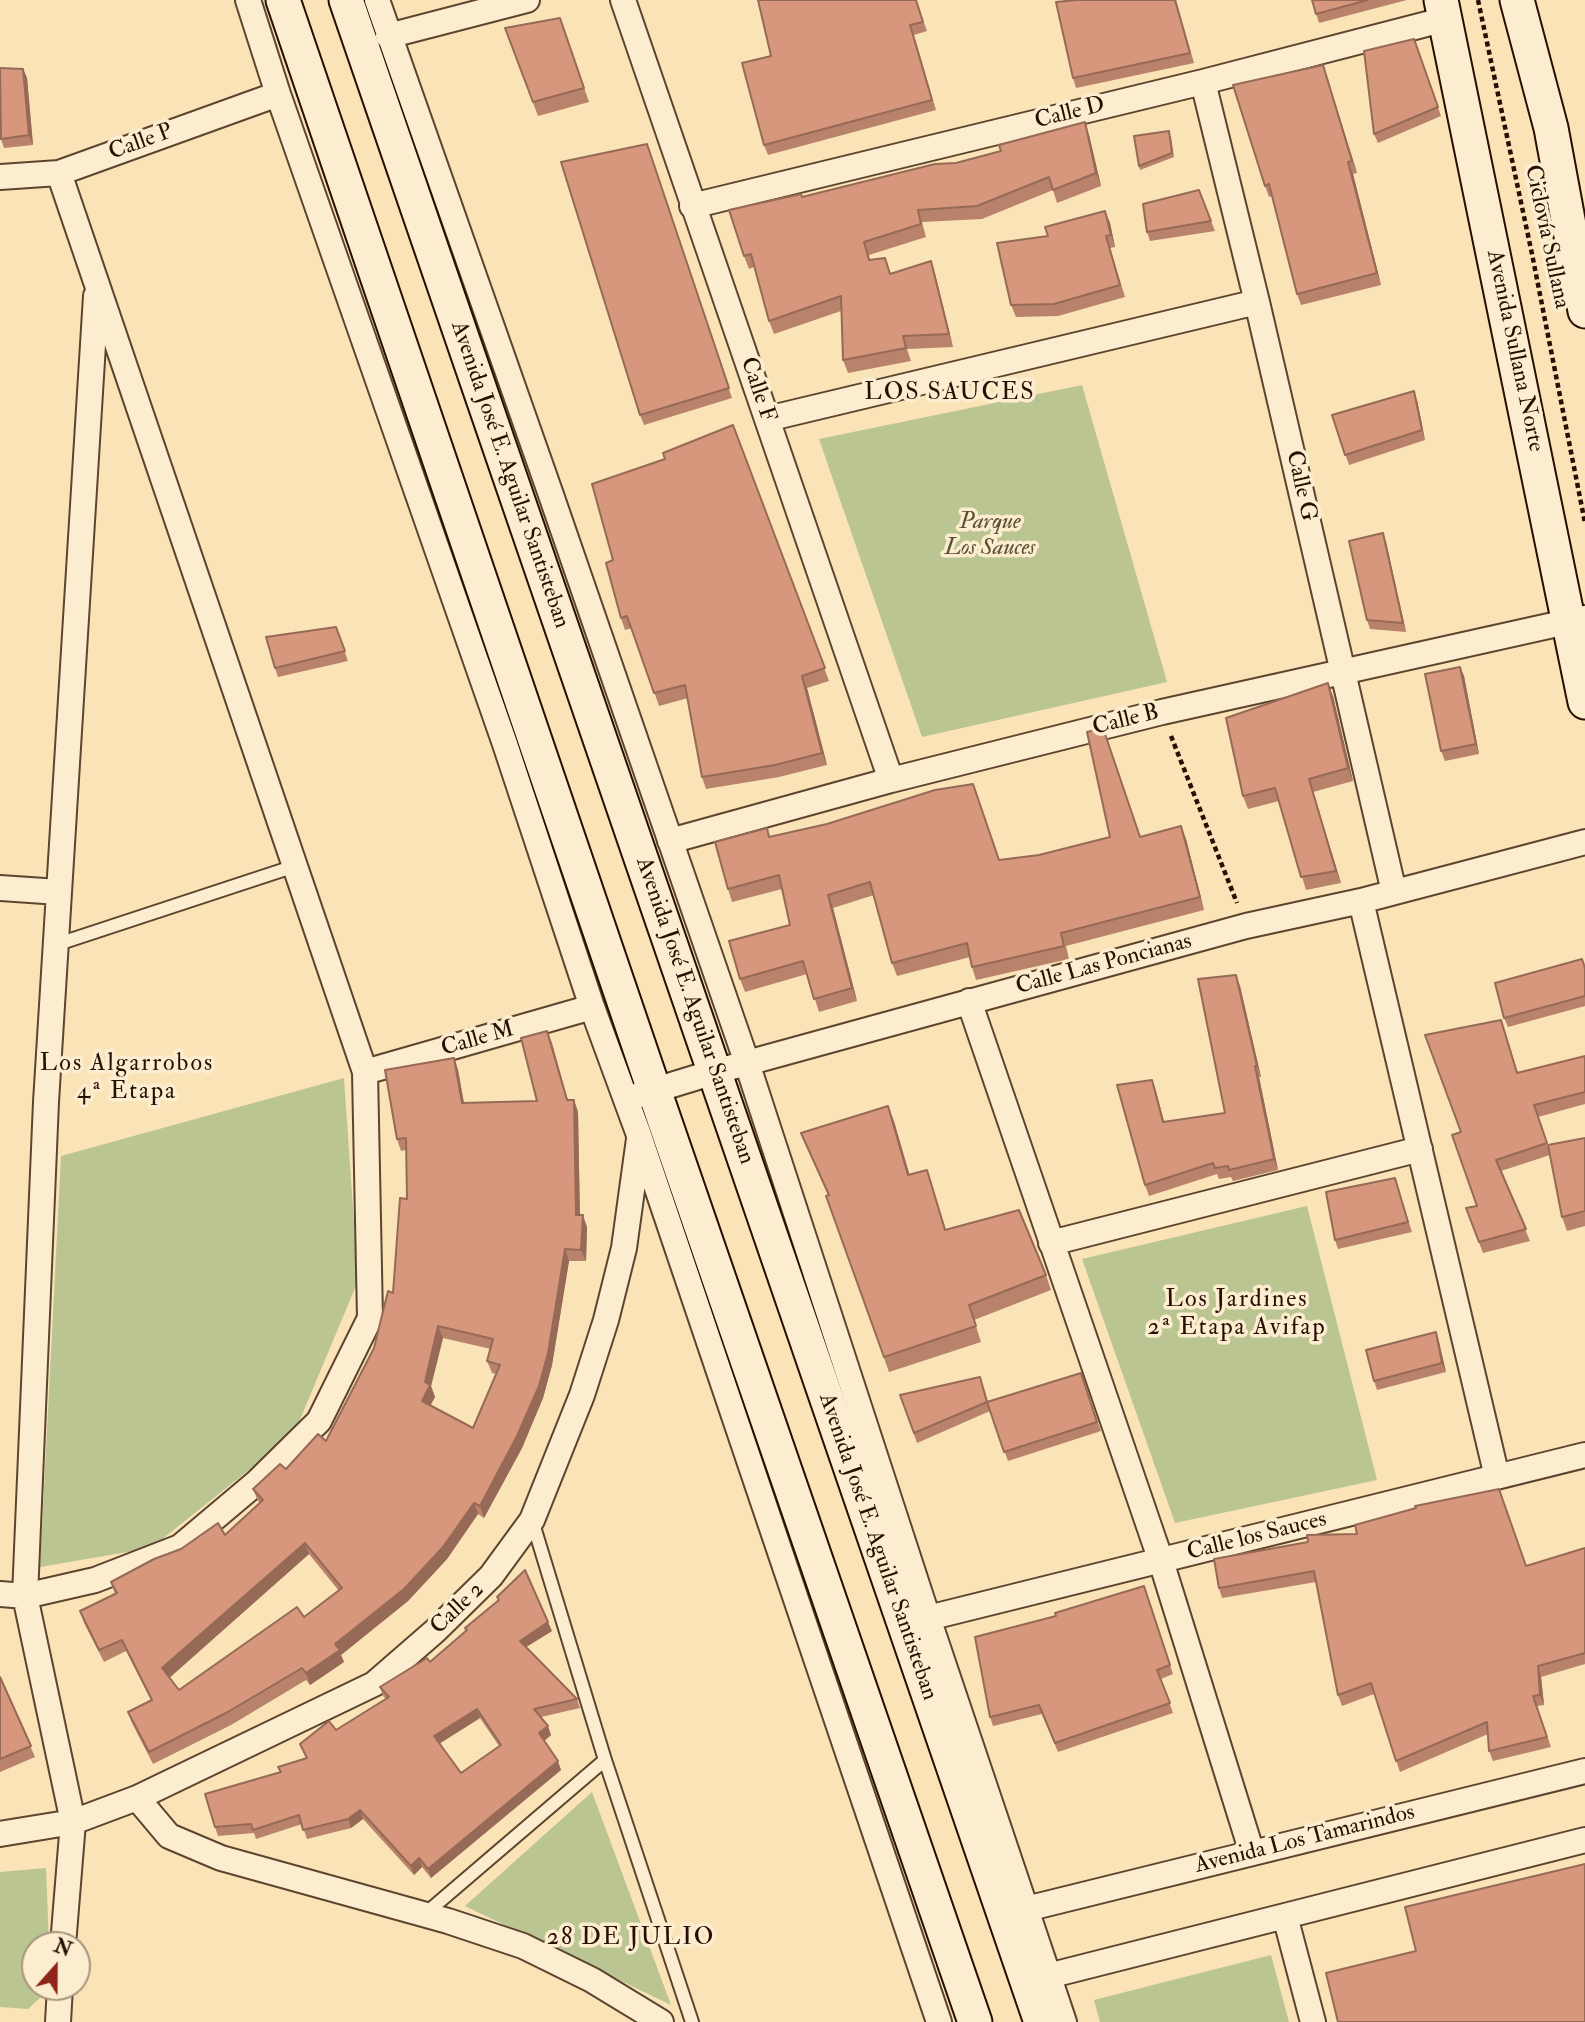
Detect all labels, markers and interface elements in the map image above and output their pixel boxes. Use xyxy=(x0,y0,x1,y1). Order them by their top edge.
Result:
street label: Calle D xyxy=(1032,92,1108,136)
street label: Calle P xyxy=(105,119,177,167)
street label: Ciclovía Sullana xyxy=(1517,163,1575,311)
street label: Avenida Sullana Norte xyxy=(1479,248,1549,454)
street label: Avenida José E. Aguilar Santisteban xyxy=(443,318,575,632)
street label: Calle F xyxy=(733,354,781,426)
district label: LOS SAUCES xyxy=(866,380,1034,408)
street label: Calle G xyxy=(1278,448,1322,524)
park label: Parque Los Sauces xyxy=(945,509,1035,563)
street label: Calle B xyxy=(1090,699,1162,743)
street label: Avenida José E. Aguilar Santisteban xyxy=(628,854,760,1168)
street label: Calle Las Poncianas xyxy=(1013,928,1195,1002)
street label: Calle M xyxy=(438,1016,518,1064)
district label: Los Algarrobos 4ª Etapa xyxy=(42,1051,212,1107)
district label: Los Jardines 2ª Etapa Avifap xyxy=(1162,1287,1312,1343)
street label: Avenida José E. Aguilar Santisteban xyxy=(811,1390,943,1704)
street label: Calle los Sauces xyxy=(1184,1506,1330,1568)
street label: Calle 2 xyxy=(425,1577,491,1641)
street label: Avenida Los Tamarindos xyxy=(1192,1799,1418,1881)
district label: 28 DE JULIO xyxy=(548,1925,714,1953)
north arrow xyxy=(21,1931,91,2001)
text: N xyxy=(51,1934,75,1963)

